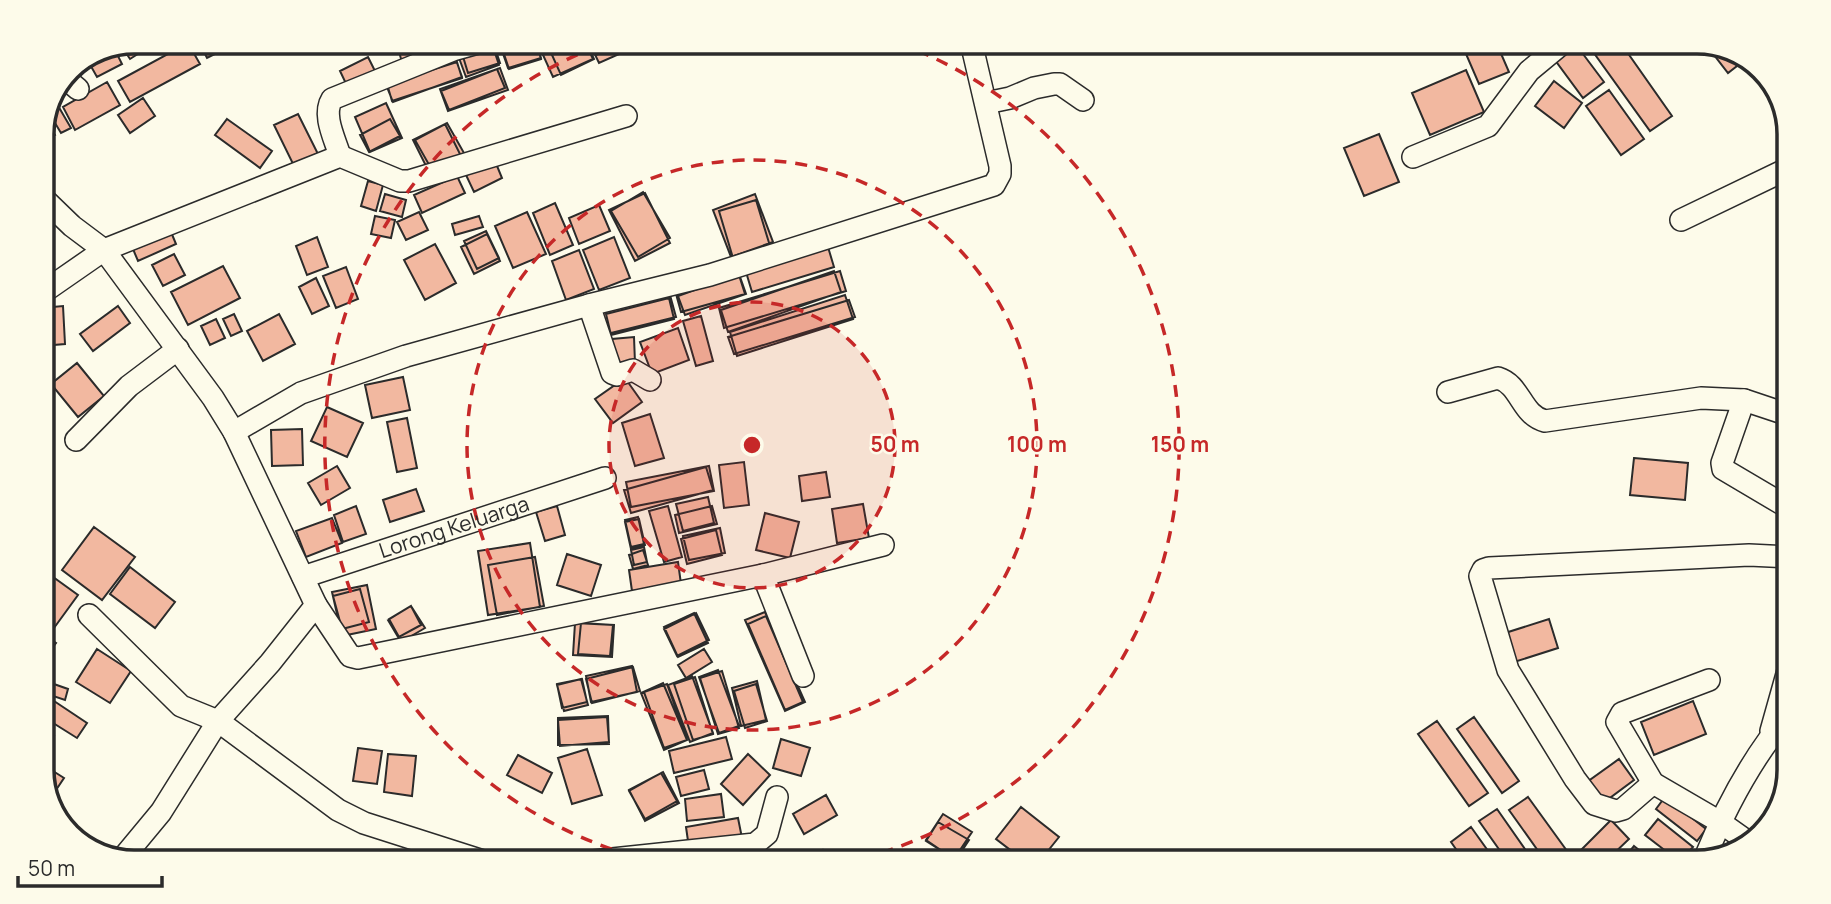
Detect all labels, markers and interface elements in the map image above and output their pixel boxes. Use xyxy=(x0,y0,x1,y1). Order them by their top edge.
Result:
text: 50 m xyxy=(870,430,920,458)
text: 100 m xyxy=(1007,430,1067,458)
text: 150 m xyxy=(1151,430,1209,458)
centre of rings xyxy=(740,433,764,457)
street label: Lorong Keluarga xyxy=(375,489,532,564)
scale bar xyxy=(18,844,161,888)
text: 50 m xyxy=(28,854,75,882)

